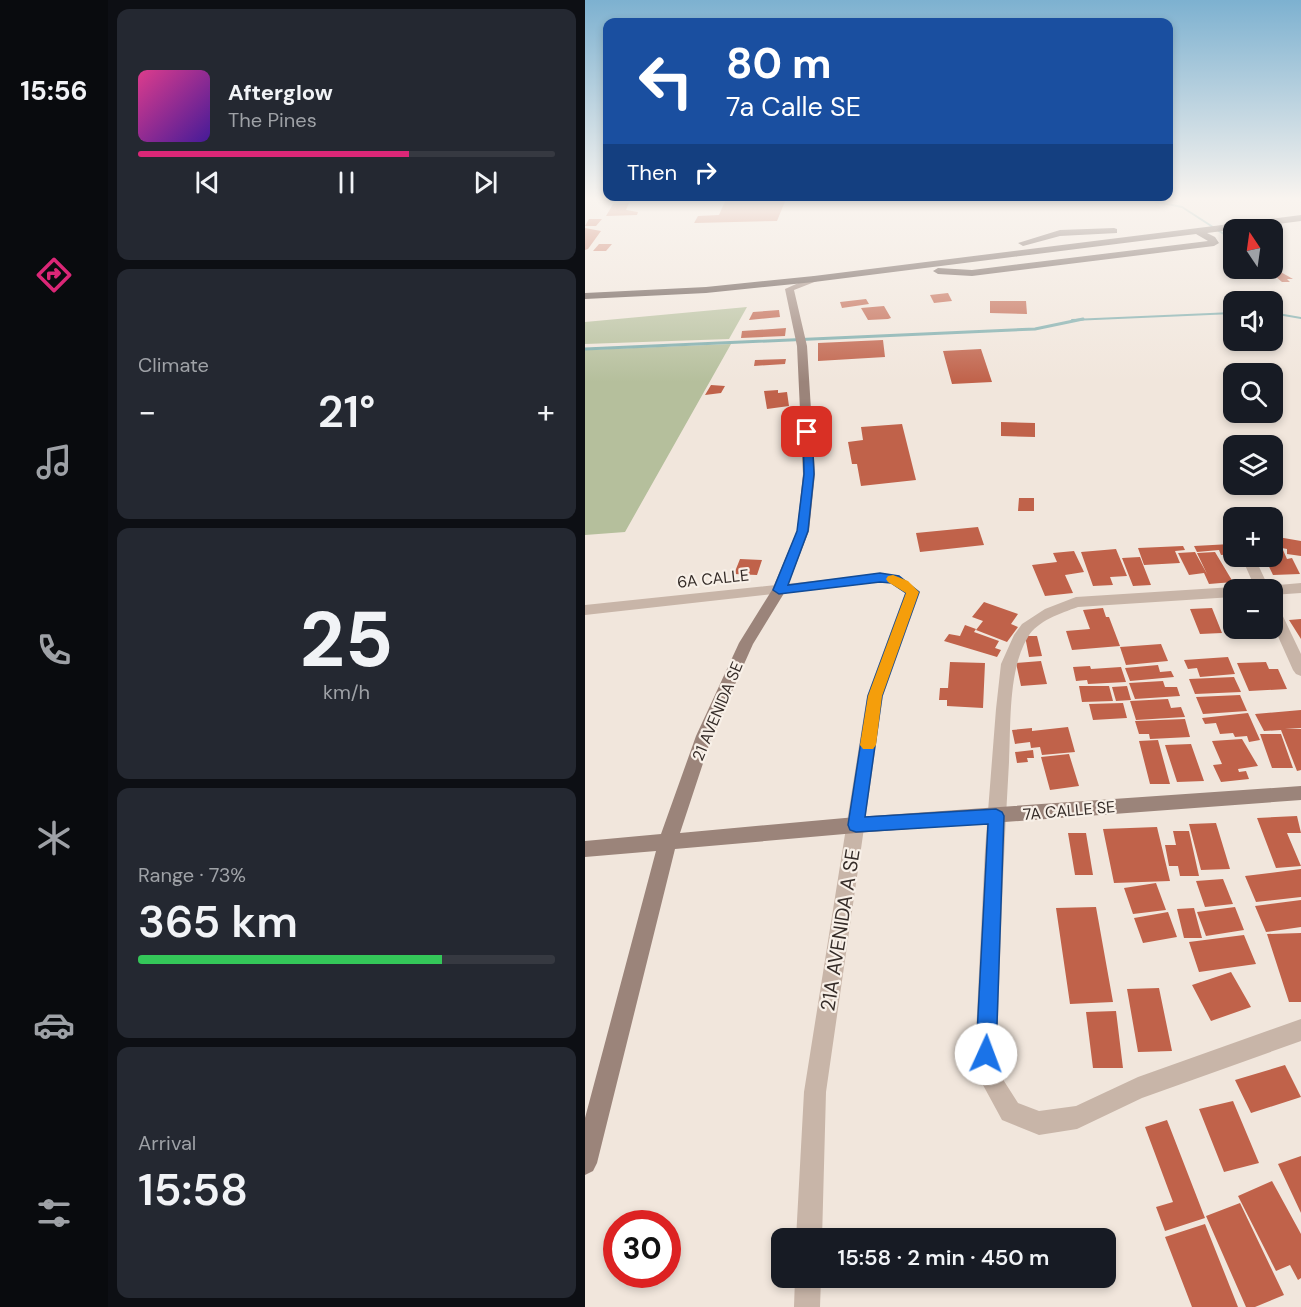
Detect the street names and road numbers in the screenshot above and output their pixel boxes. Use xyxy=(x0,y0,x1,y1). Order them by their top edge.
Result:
street label: 6A CALLE xyxy=(676,564,750,593)
street label: 21 AVENIDA SE xyxy=(687,659,748,764)
street label: 7A CALLE SE xyxy=(1022,796,1116,825)
street label: 21A AVENIDA A SE xyxy=(814,847,866,1013)

